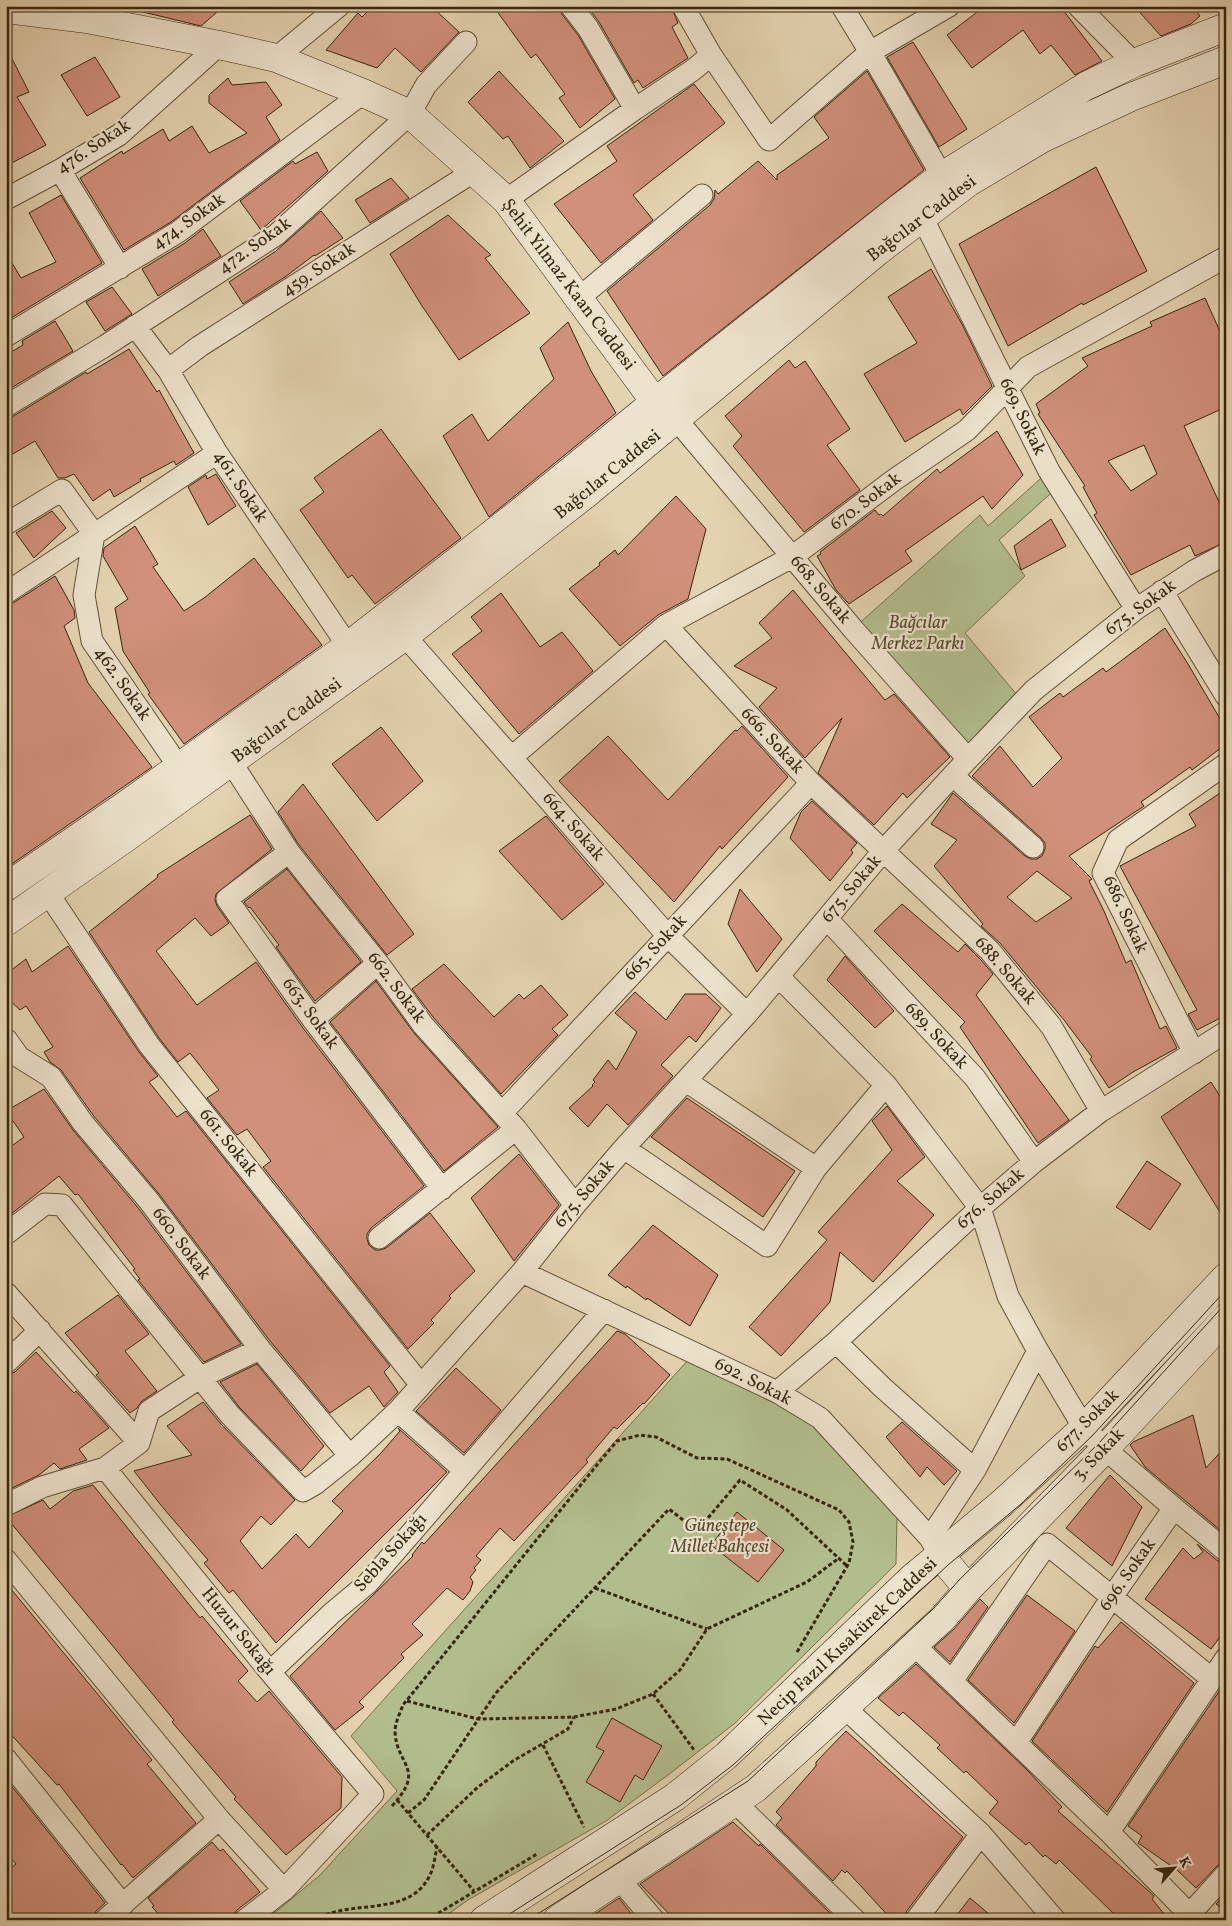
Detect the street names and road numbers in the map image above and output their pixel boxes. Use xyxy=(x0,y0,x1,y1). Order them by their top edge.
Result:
street label: 476. Sokak xyxy=(52,113,136,180)
street label: Bağcılar Caddesi xyxy=(862,170,982,268)
street label: 474. Sokak xyxy=(147,188,231,256)
street label: Şehit Yılmaz Kaan Caddesi xyxy=(495,194,641,376)
street label: 472. Sokak xyxy=(213,211,297,280)
street label: 459. Sokak xyxy=(277,237,361,303)
street label: 669. Sokak xyxy=(993,374,1052,460)
street label: Bağcılar Caddesi xyxy=(549,424,667,526)
street label: 461. Sokak xyxy=(207,446,274,528)
street label: 670. Sokak xyxy=(825,467,907,537)
street label: 668. Sokak xyxy=(784,550,856,630)
street label: 675. Sokak xyxy=(1100,574,1182,642)
street label: 462. Sokak xyxy=(87,642,157,726)
street label: Bağcılar Caddesi xyxy=(227,672,347,770)
street label: 666. Sokak xyxy=(735,702,810,780)
street label: 664. Sokak xyxy=(536,787,610,867)
street label: 675. Sokak xyxy=(816,849,888,929)
street label: 686. Sokak xyxy=(1096,872,1154,958)
street label: 665. Sokak xyxy=(619,909,693,987)
street label: 688. Sokak xyxy=(968,931,1042,1011)
street label: 662. Sokak xyxy=(361,947,431,1029)
street label: 663. Sokak xyxy=(275,973,345,1055)
street label: 689. Sokak xyxy=(898,997,974,1075)
street label: 661. Sokak xyxy=(193,1104,263,1182)
street label: 675. Sokak xyxy=(549,1154,621,1234)
street label: 676. Sokak xyxy=(952,1162,1031,1236)
street label: 660. Sokak xyxy=(145,1203,217,1286)
street label: 692. Sokak xyxy=(710,1352,796,1412)
street label: 677. Sokak xyxy=(1051,1384,1125,1458)
street label: 3. Sokak xyxy=(1067,1423,1131,1487)
street label: Sebla Sokağı xyxy=(349,1508,433,1598)
street label: 696. Sokak xyxy=(1094,1533,1162,1617)
street label: Necip Fazıl Kısakürek Caddesi xyxy=(753,1552,943,1732)
street label: Huzur Sokağı xyxy=(195,1583,281,1681)

